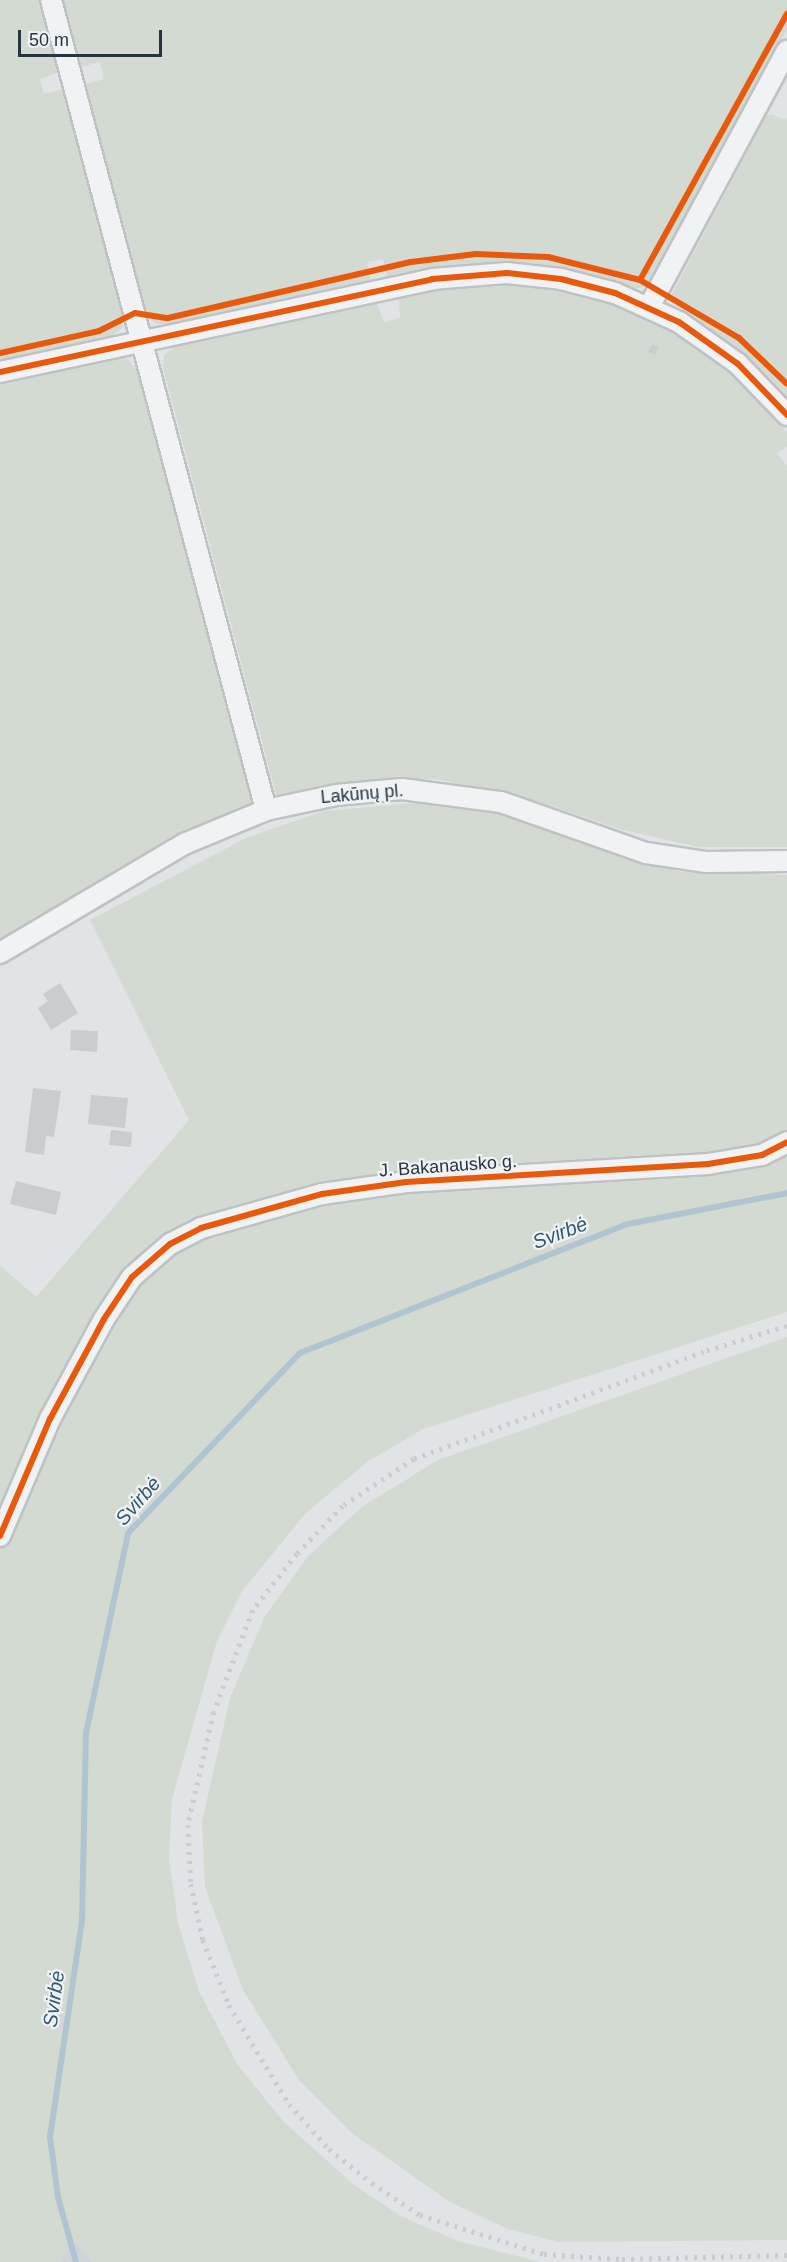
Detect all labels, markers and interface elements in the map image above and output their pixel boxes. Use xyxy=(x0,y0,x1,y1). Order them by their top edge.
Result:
scale bar xyxy=(21,18,165,56)
text: 50 m xyxy=(29,30,69,50)
street label: Lakūnų pl. xyxy=(320,780,404,808)
street label: J. Bakanausko g. xyxy=(378,1150,518,1182)
water label: Svirbė xyxy=(529,1212,591,1254)
water label: Svirbė xyxy=(110,1472,166,1530)
water label: Svirbė xyxy=(38,1969,70,2029)

